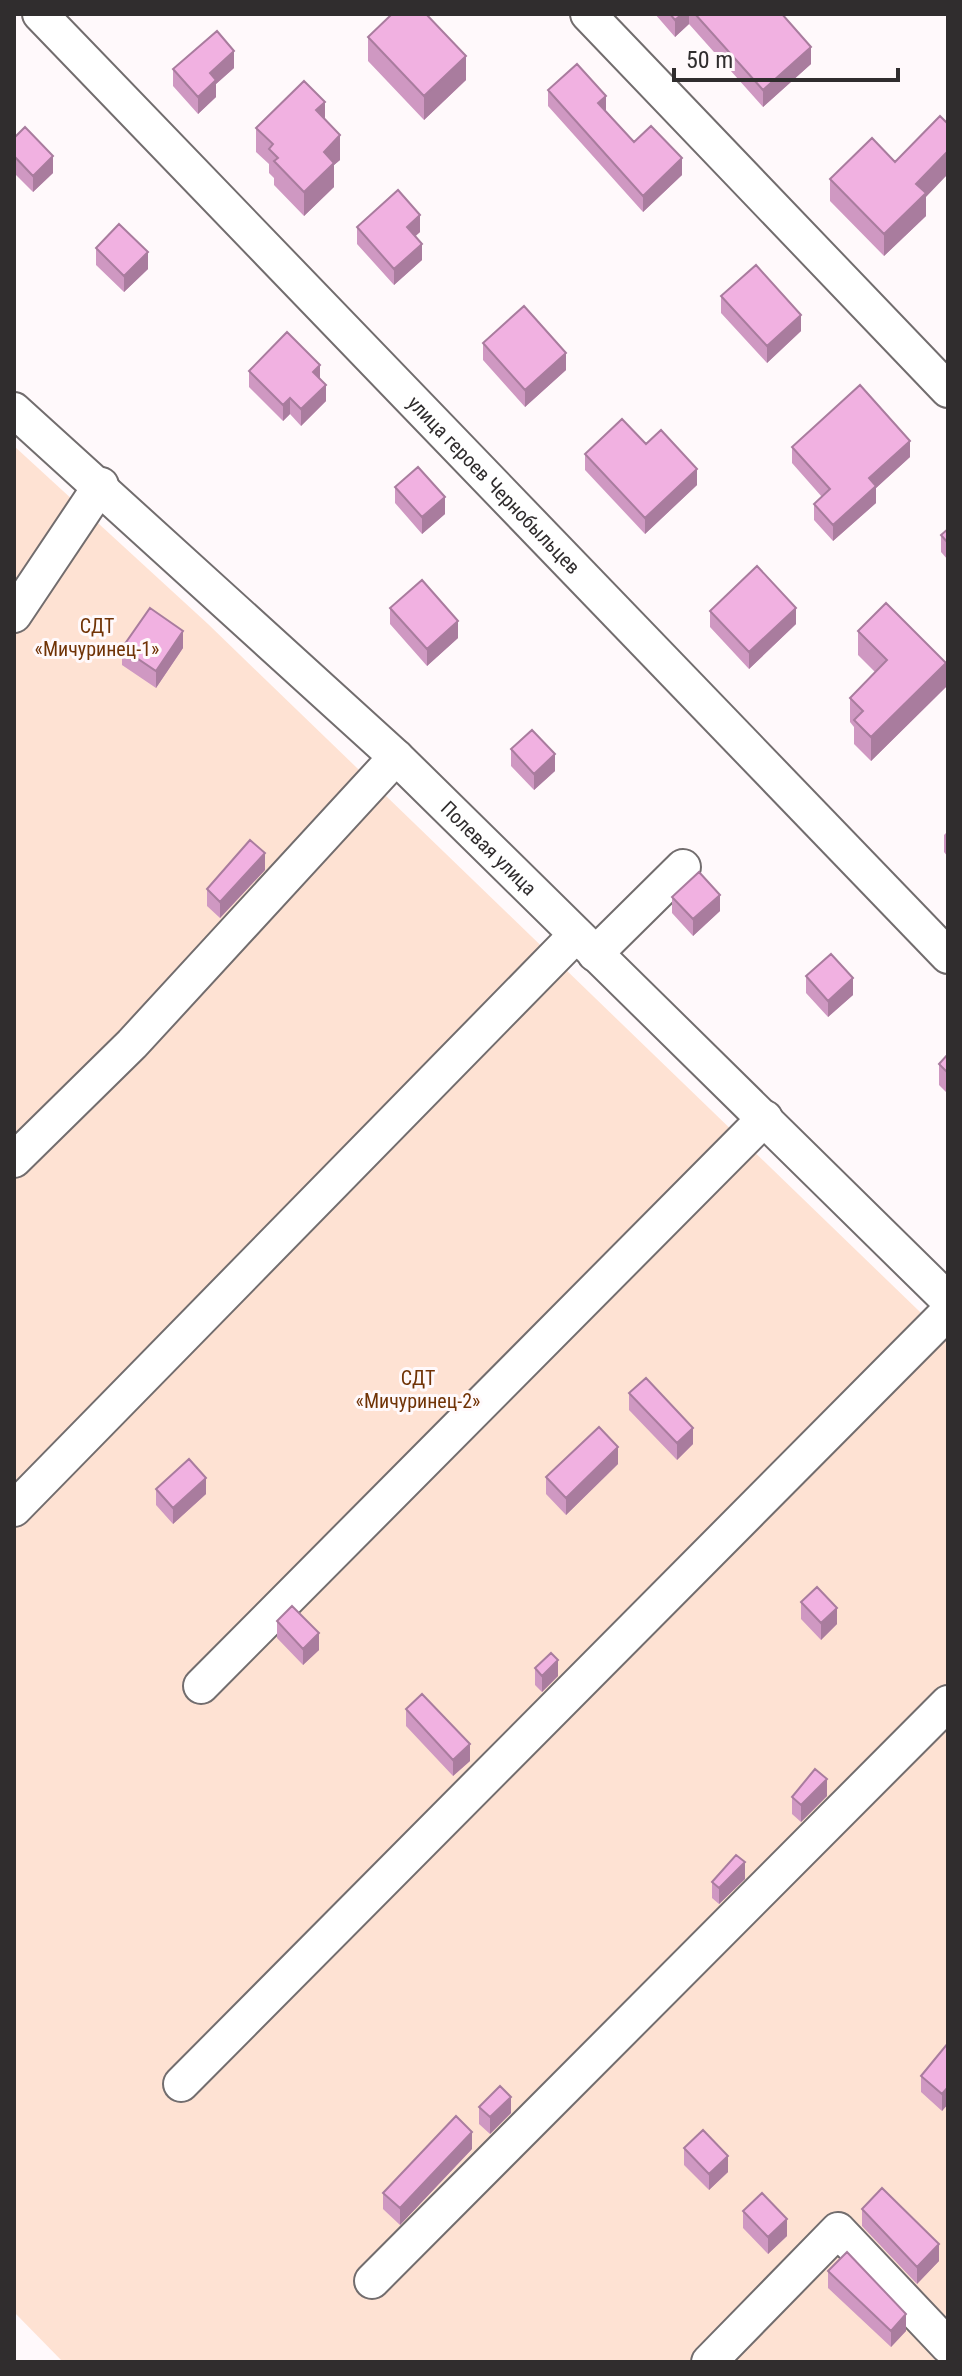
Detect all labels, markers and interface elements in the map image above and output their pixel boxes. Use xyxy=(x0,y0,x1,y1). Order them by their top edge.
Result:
scale bar xyxy=(674,32,898,82)
text: 50 m xyxy=(686,46,733,74)
street label: улица героев Чернобыльцев xyxy=(403,391,585,579)
park label: СДТ «Мичуринец-1» xyxy=(35,614,159,661)
street label: Полевая улица xyxy=(436,796,541,900)
park label: СДТ «Мичуринец-2» xyxy=(356,1366,480,1413)

